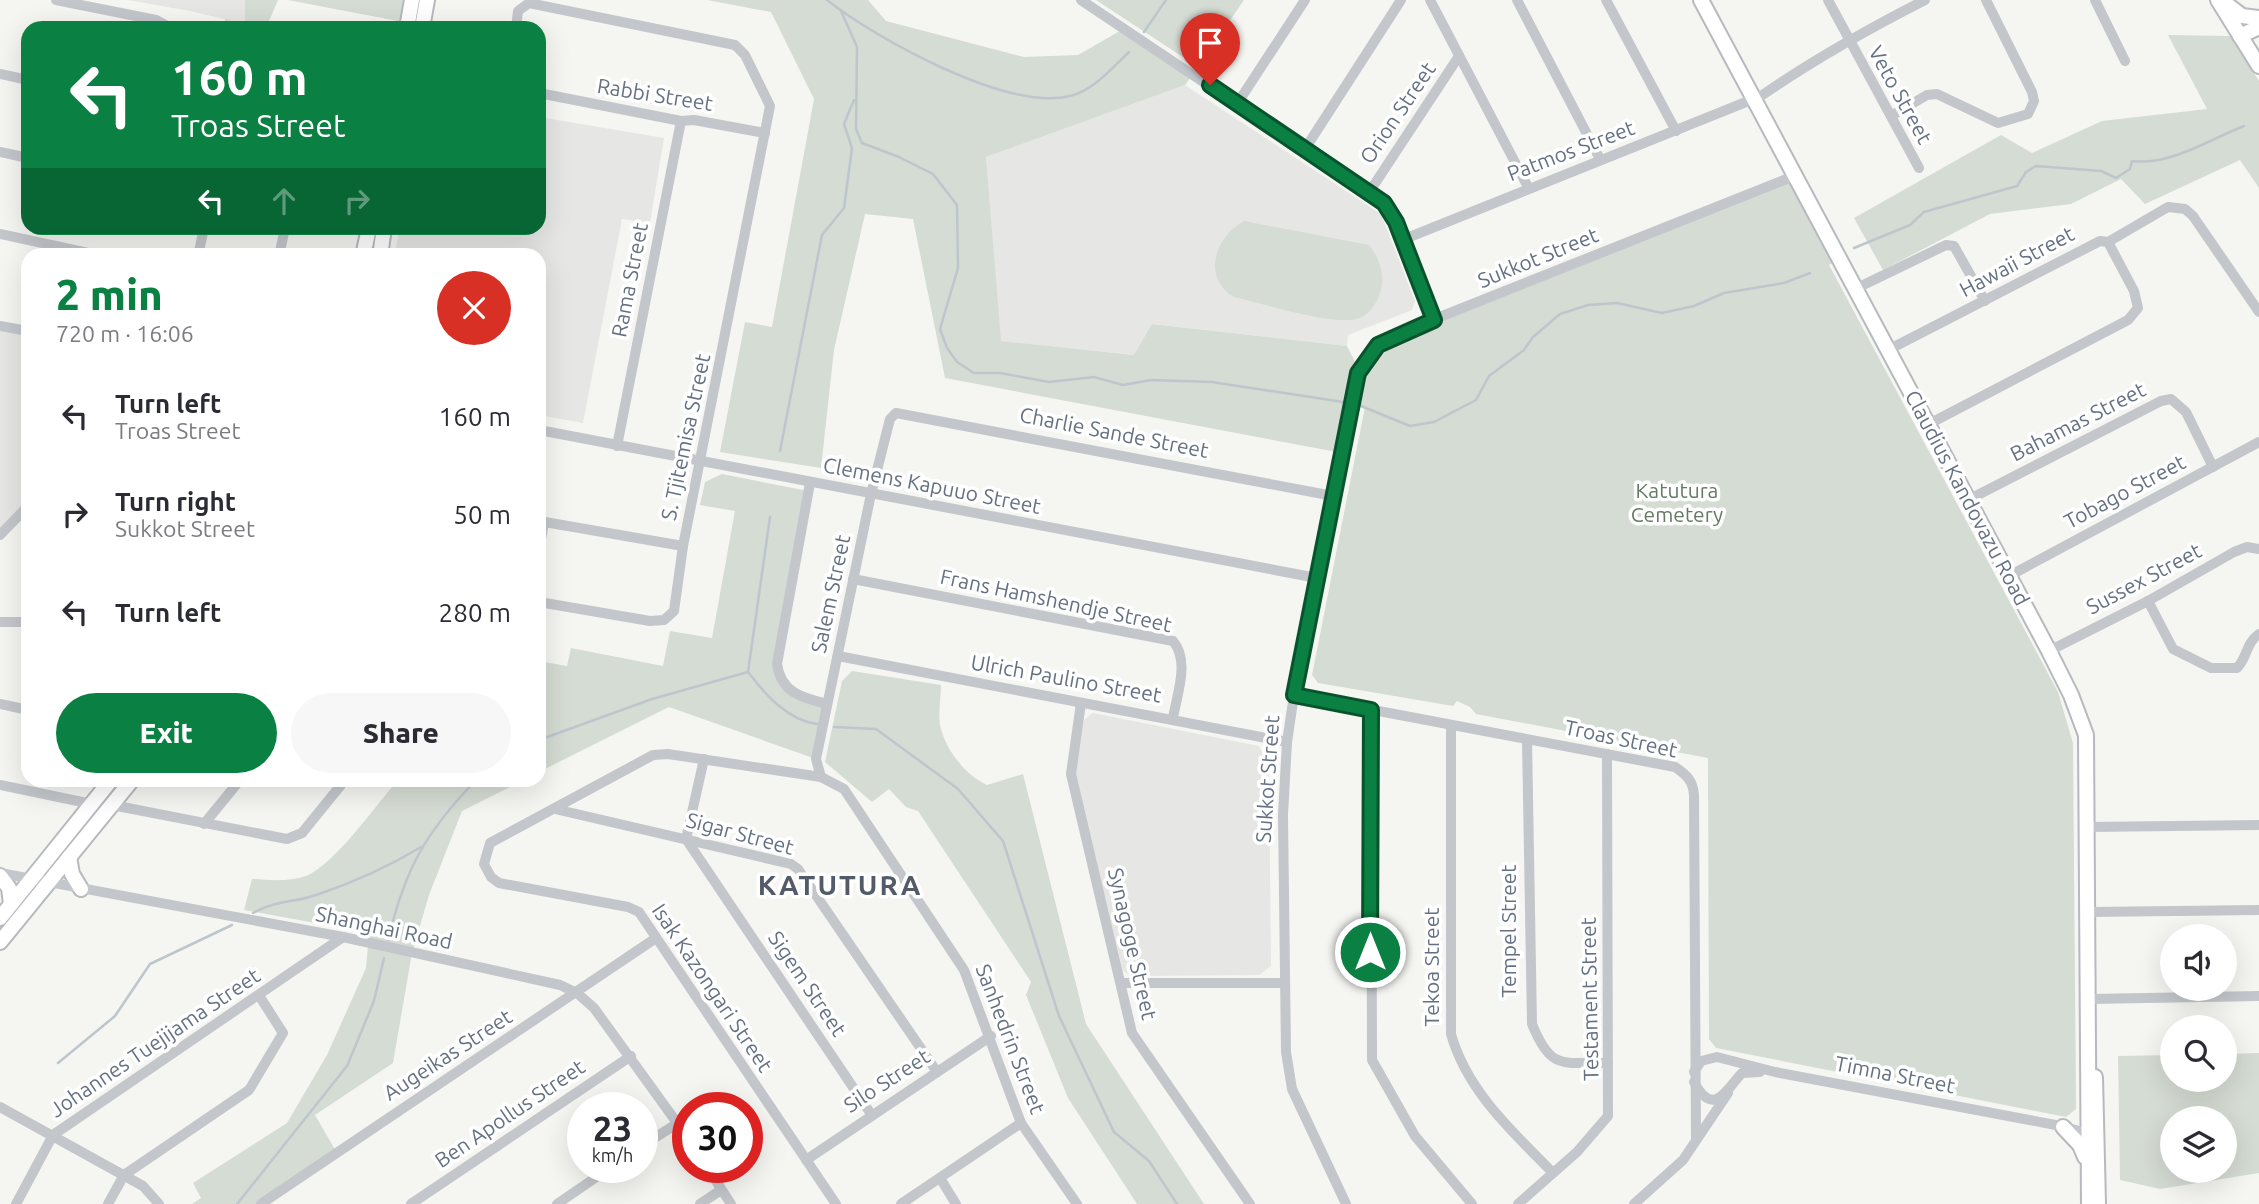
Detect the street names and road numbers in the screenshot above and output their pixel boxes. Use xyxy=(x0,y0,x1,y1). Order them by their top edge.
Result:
street label: Veto Street xyxy=(1864,41,1938,148)
street label: Orion Street xyxy=(1354,57,1440,168)
street label: Rabbi Street xyxy=(596,73,715,115)
street label: Patmos Street xyxy=(1504,115,1638,185)
street label: Rama Street xyxy=(606,220,652,339)
street label: Hawaii Street xyxy=(1955,221,2078,301)
street label: Sukkot Street xyxy=(1474,222,1601,292)
street label: S. Tjitemisa Street xyxy=(656,351,714,522)
street label: Bahamas Street xyxy=(2006,377,2149,465)
street label: Claudius Kandovazu Road xyxy=(1901,386,2035,609)
street label: Charlie Sande Street xyxy=(1018,402,1211,462)
street label: Tobago Street xyxy=(2060,449,2189,533)
street label: Clemens Kapuuo Street xyxy=(821,452,1043,518)
street label: Salem Street xyxy=(806,532,854,655)
street label: Sussex Street xyxy=(2082,538,2205,618)
street label: Frans Hamshendje Street xyxy=(938,564,1174,636)
street label: Ulrich Paulino Street xyxy=(969,649,1163,707)
street label: Sukkot Street xyxy=(1251,714,1283,843)
street label: Troas Street xyxy=(1563,714,1680,762)
street label: Sigar Street xyxy=(684,807,797,859)
street label: Tempel Street xyxy=(1496,864,1520,998)
street label: Synagoge Street xyxy=(1104,866,1162,1022)
street label: Isak Kazongari Street xyxy=(648,899,778,1076)
street label: Shanghai Road xyxy=(314,901,455,953)
street label: Tekoa Street xyxy=(1419,908,1443,1026)
street label: Testament Street xyxy=(1576,917,1602,1081)
street label: Sigem Street xyxy=(764,926,852,1040)
street label: Sanhedrin Street xyxy=(971,961,1050,1117)
street label: Johannes Tuejijama Street xyxy=(45,963,264,1121)
street label: Augeikas Street xyxy=(379,1004,516,1105)
street label: Silo Street xyxy=(839,1044,934,1117)
street label: Timna Street xyxy=(1833,1051,1957,1097)
street label: Ben Apollus Street xyxy=(430,1054,589,1172)

